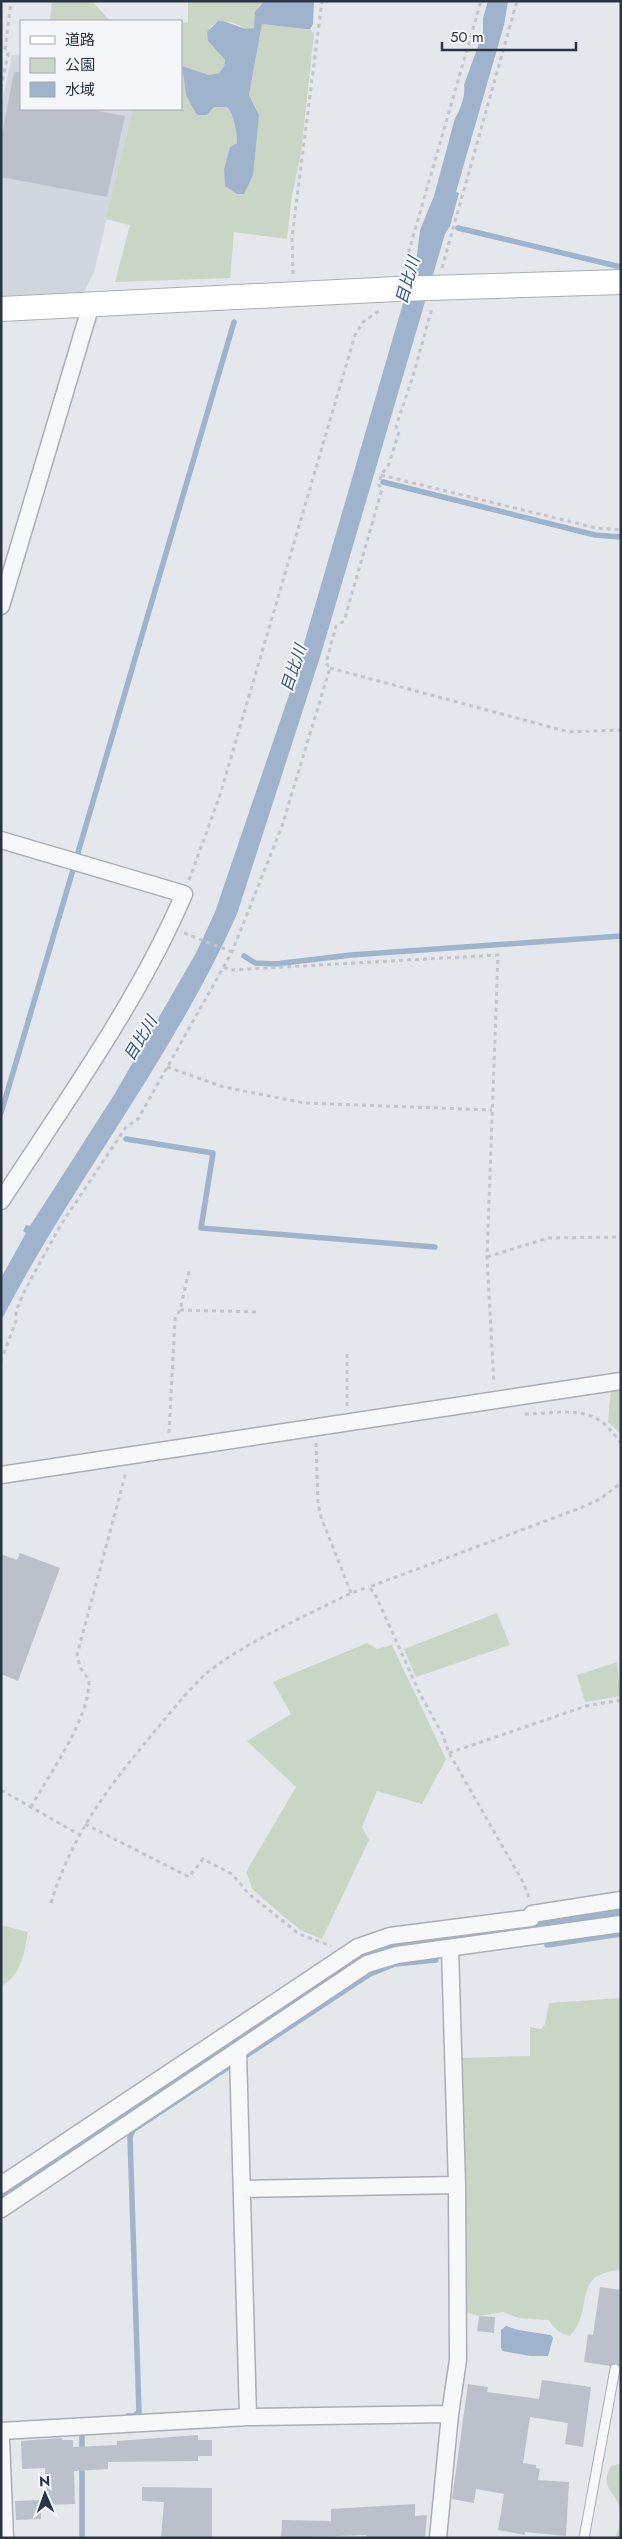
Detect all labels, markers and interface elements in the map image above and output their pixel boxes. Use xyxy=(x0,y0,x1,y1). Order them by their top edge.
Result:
legend xyxy=(20,20,182,110)
scale bar xyxy=(442,20,576,52)
text: 50 m xyxy=(450,26,484,48)
text: 道路 xyxy=(65,29,95,51)
text: 公園 xyxy=(65,54,95,76)
text: 水域 xyxy=(65,79,95,101)
water label: 目比川 xyxy=(390,252,426,306)
water label: 目比川 xyxy=(275,640,312,695)
water label: 目比川 xyxy=(118,1010,164,1065)
north arrow xyxy=(20,2469,70,2519)
text: N xyxy=(39,2471,50,2491)

